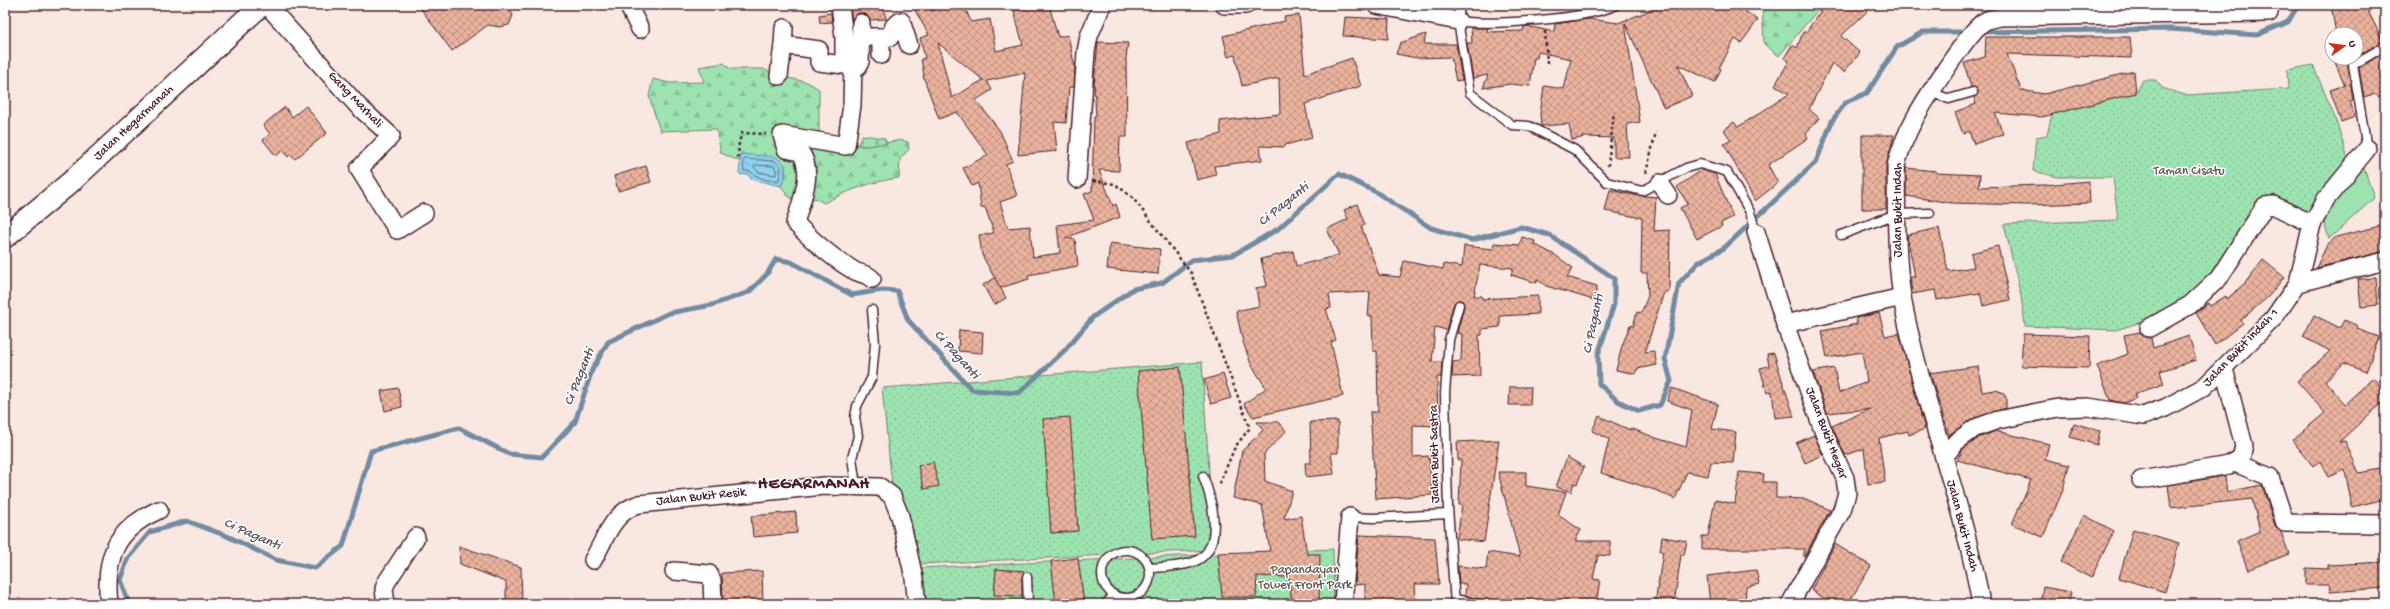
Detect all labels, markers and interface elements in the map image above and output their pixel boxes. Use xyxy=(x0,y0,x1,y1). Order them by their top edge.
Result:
north arrow xyxy=(2324,26,2364,66)
text: U xyxy=(2345,40,2359,49)
street label: Gang Marhali xyxy=(324,69,386,132)
street label: Jalan Hegarmanah xyxy=(91,82,177,164)
street label: Jalan Bukit Indah xyxy=(1891,163,1906,257)
park label: Taman Cisatu xyxy=(2152,164,2225,179)
water label: Ci Paganti xyxy=(1255,178,1314,231)
water label: Ci Paganti xyxy=(1579,291,1609,355)
street label: Jalan Bukit Indah 1 xyxy=(2200,306,2282,390)
water label: Ci Paganti xyxy=(929,327,984,385)
water label: Ci Paganti xyxy=(561,344,600,408)
street label: Jalan Bukit Hegar xyxy=(1802,385,1851,482)
street label: Jalan Bukit Sastra xyxy=(1427,404,1443,503)
district label: HEGARMANAH xyxy=(758,475,871,495)
street label: Jalan Bukit Indah xyxy=(1943,479,1981,573)
street label: Jalan Bukit Resik xyxy=(655,485,748,509)
water label: Ci Paganti xyxy=(221,515,285,556)
park label: Papandayan Tower Front Park xyxy=(1257,563,1353,593)

